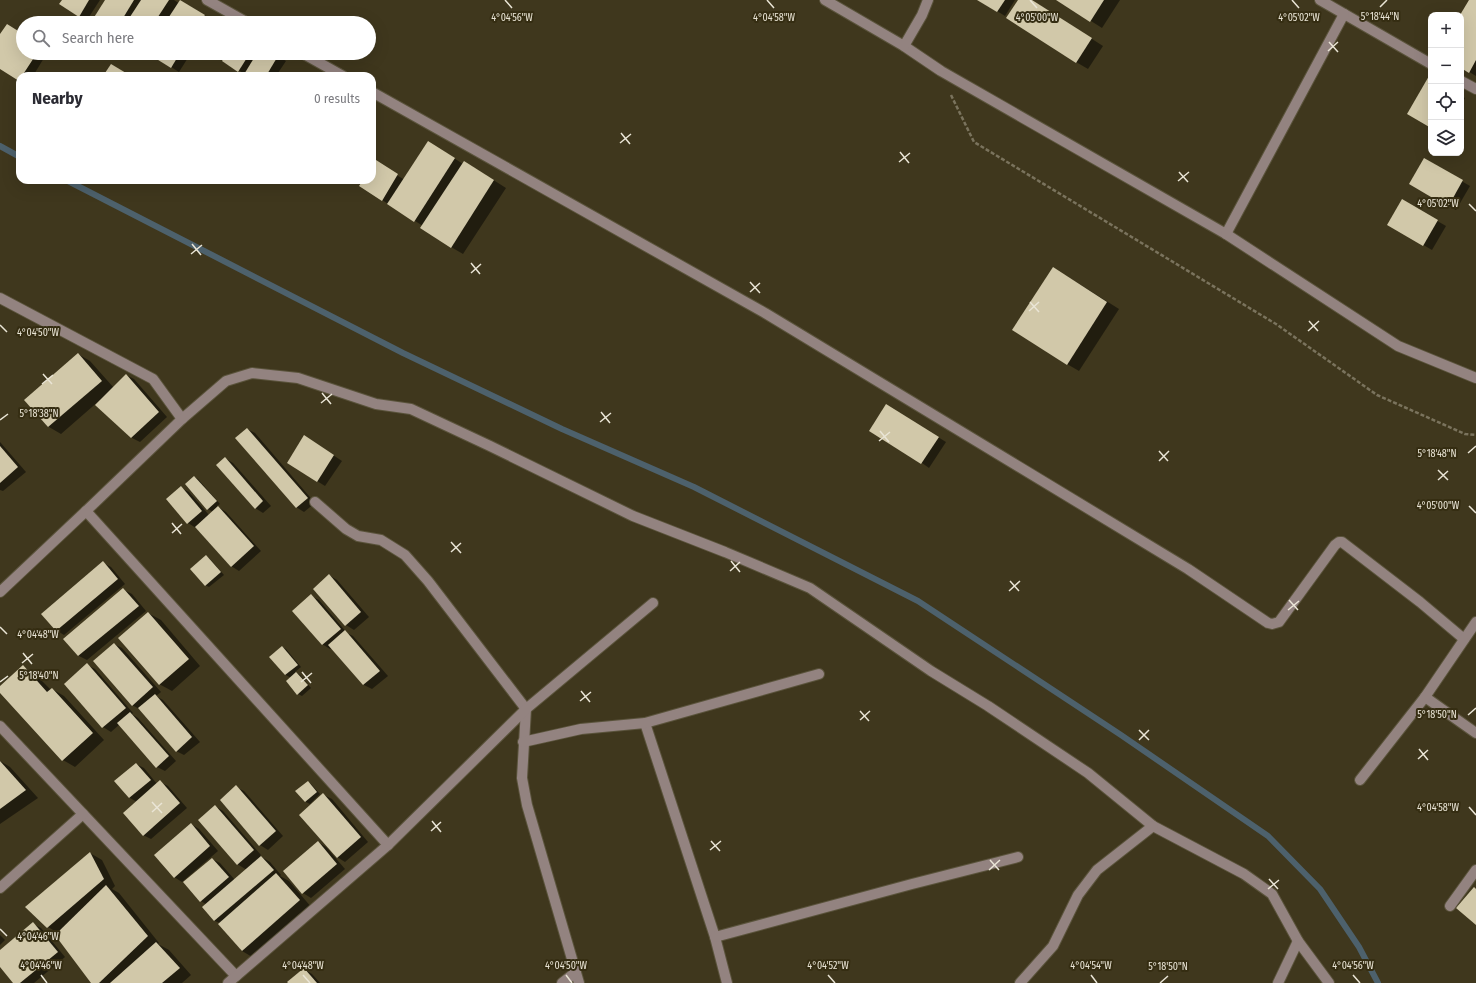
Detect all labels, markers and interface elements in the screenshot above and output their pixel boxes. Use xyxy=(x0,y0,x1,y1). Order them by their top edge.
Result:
text: 5°18'44"N xyxy=(1361,11,1399,23)
text: 4°04'56"W xyxy=(491,12,533,24)
text: 4°04'58"W xyxy=(753,12,795,24)
text: 4°05'00"W xyxy=(1016,12,1059,24)
text: 4°05'02"W xyxy=(1278,12,1320,24)
map controls xyxy=(1428,12,1464,156)
button: + xyxy=(1428,12,1464,48)
search box xyxy=(16,16,376,60)
icon: search xyxy=(30,27,52,49)
text: Search here xyxy=(62,29,134,47)
button: − xyxy=(1428,48,1464,84)
button: locate xyxy=(1428,84,1464,120)
text: Nearby xyxy=(32,88,83,109)
text: 0 results xyxy=(314,91,360,106)
button: layers xyxy=(1428,120,1464,156)
text: 4°05'02"W xyxy=(1417,198,1459,210)
text: 4°04'50"W xyxy=(17,327,60,339)
text: 5°18'38"N xyxy=(19,408,59,420)
text: 5°18'48"N xyxy=(1417,448,1457,460)
text: 4°05'00"W xyxy=(1417,500,1460,512)
text: 4°04'48"W xyxy=(17,629,59,641)
text: 5°18'40"N xyxy=(19,670,59,682)
text: 5°18'50"N xyxy=(1417,709,1457,721)
text: 4°04'58"W xyxy=(1417,802,1459,814)
text: 4°04'46"W xyxy=(17,931,59,943)
text: 4°04'46"W xyxy=(20,960,62,972)
text: 4°04'48"W xyxy=(282,960,324,972)
text: 4°04'50"W xyxy=(545,960,588,972)
text: 4°04'52"W xyxy=(807,960,849,972)
text: 4°04'54"W xyxy=(1070,960,1112,972)
text: 4°04'56"W xyxy=(1332,960,1374,972)
text: 5°18'50"N xyxy=(1148,961,1188,973)

